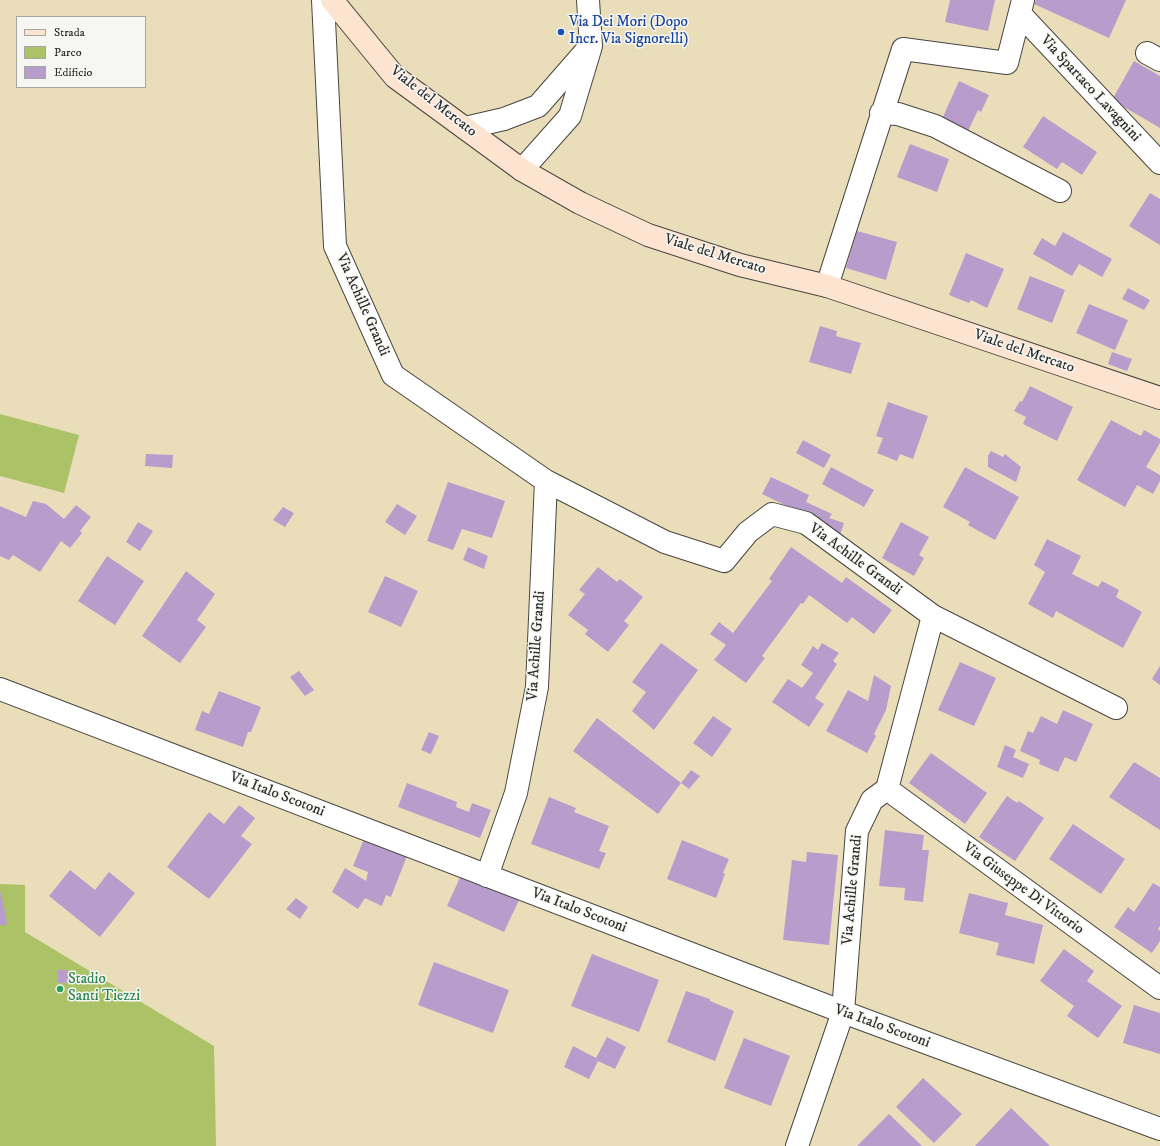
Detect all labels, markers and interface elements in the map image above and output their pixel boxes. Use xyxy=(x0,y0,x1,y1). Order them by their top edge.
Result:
place label: Via Dei Mori (Dopo Incr. Via Signorelli) xyxy=(569,14,688,49)
legend xyxy=(16,16,146,88)
text: Strada xyxy=(54,25,85,40)
marker: Via Dei Mori (Dopo Incr. Via Signorelli) xyxy=(556,27,566,37)
street label: Via Spartaco Lavagnini xyxy=(1036,32,1144,146)
text: Parco xyxy=(54,45,82,60)
street label: Viale del Mercato xyxy=(386,63,480,141)
text: Edificio xyxy=(54,65,92,80)
street label: Viale del Mercato xyxy=(662,231,768,279)
street label: Via Achille Grandi xyxy=(331,251,393,359)
street label: Viale del Mercato xyxy=(971,326,1077,378)
street label: Via Achille Grandi xyxy=(805,520,905,600)
street label: Via Achille Grandi xyxy=(524,590,550,702)
street label: Via Italo Scotoni xyxy=(227,769,327,821)
street label: Via Achille Grandi xyxy=(839,834,867,946)
street label: Via Giuseppe Di Vittorio xyxy=(959,839,1087,939)
street label: Via Italo Scotoni xyxy=(529,885,629,937)
place label: Stadio Santi Tiezzi xyxy=(68,971,140,1006)
marker: Stadio Santi Tiezzi xyxy=(55,984,65,994)
street label: Via Italo Scotoni xyxy=(832,1001,932,1053)

